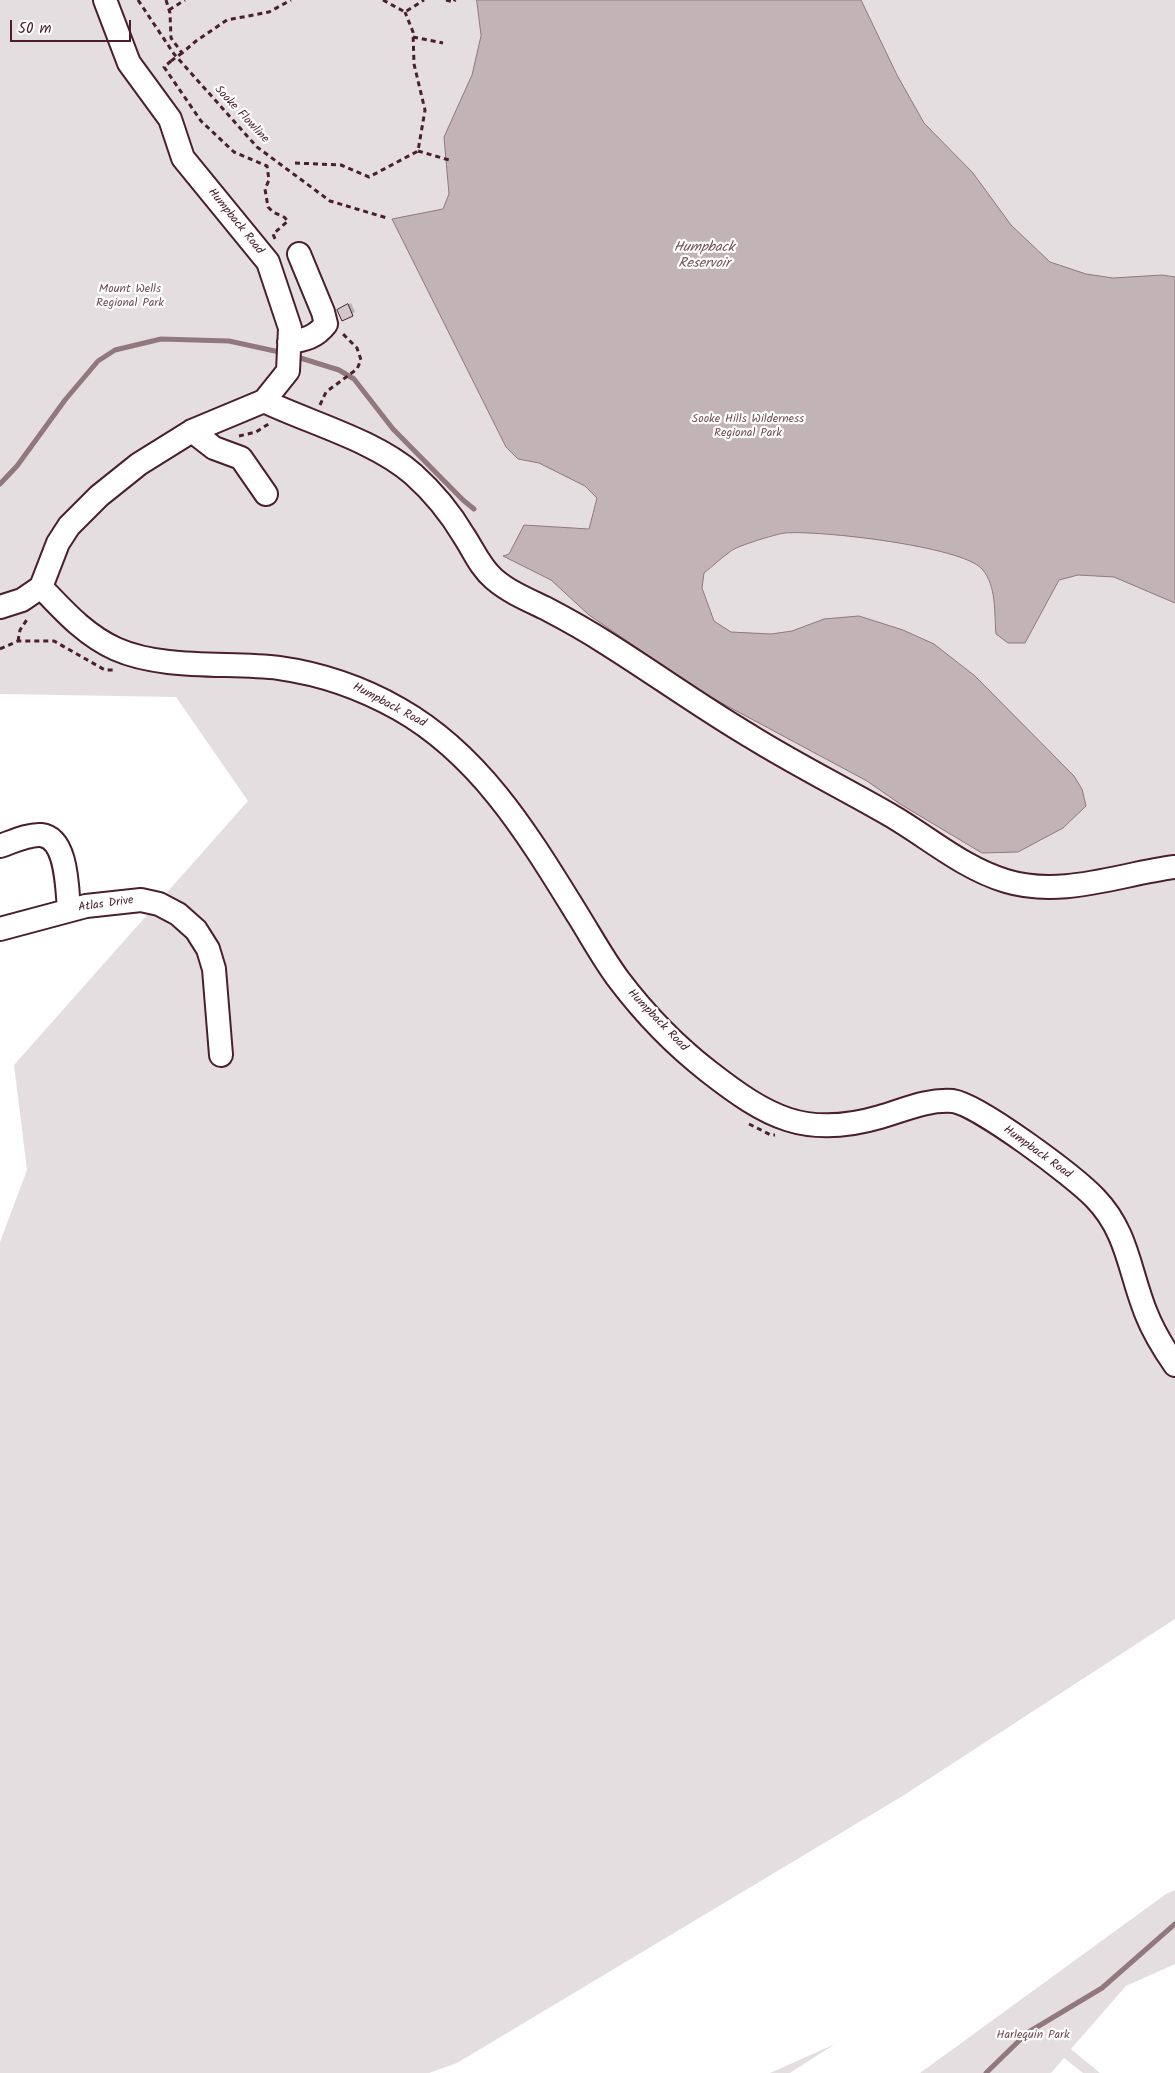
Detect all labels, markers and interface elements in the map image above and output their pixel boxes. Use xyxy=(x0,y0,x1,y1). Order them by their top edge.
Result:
scale bar xyxy=(12,10,134,42)
text: 50 m xyxy=(18,17,52,41)
street label: Sooke Flowline xyxy=(211,83,271,147)
street label: Humpback Road xyxy=(204,186,266,258)
water label: Humpback Reservoir xyxy=(674,241,734,274)
park label: Mount Wells Regional Park xyxy=(96,283,164,311)
park label: Sooke Hills Wilderness Regional Park xyxy=(692,413,804,441)
street label: Humpback Road xyxy=(350,681,428,731)
street label: Atlas Drive xyxy=(78,894,134,916)
street label: Humpback Road xyxy=(624,987,690,1055)
street label: Humpback Road xyxy=(1000,1123,1074,1183)
park label: Harlequin Park xyxy=(996,2029,1070,2043)

